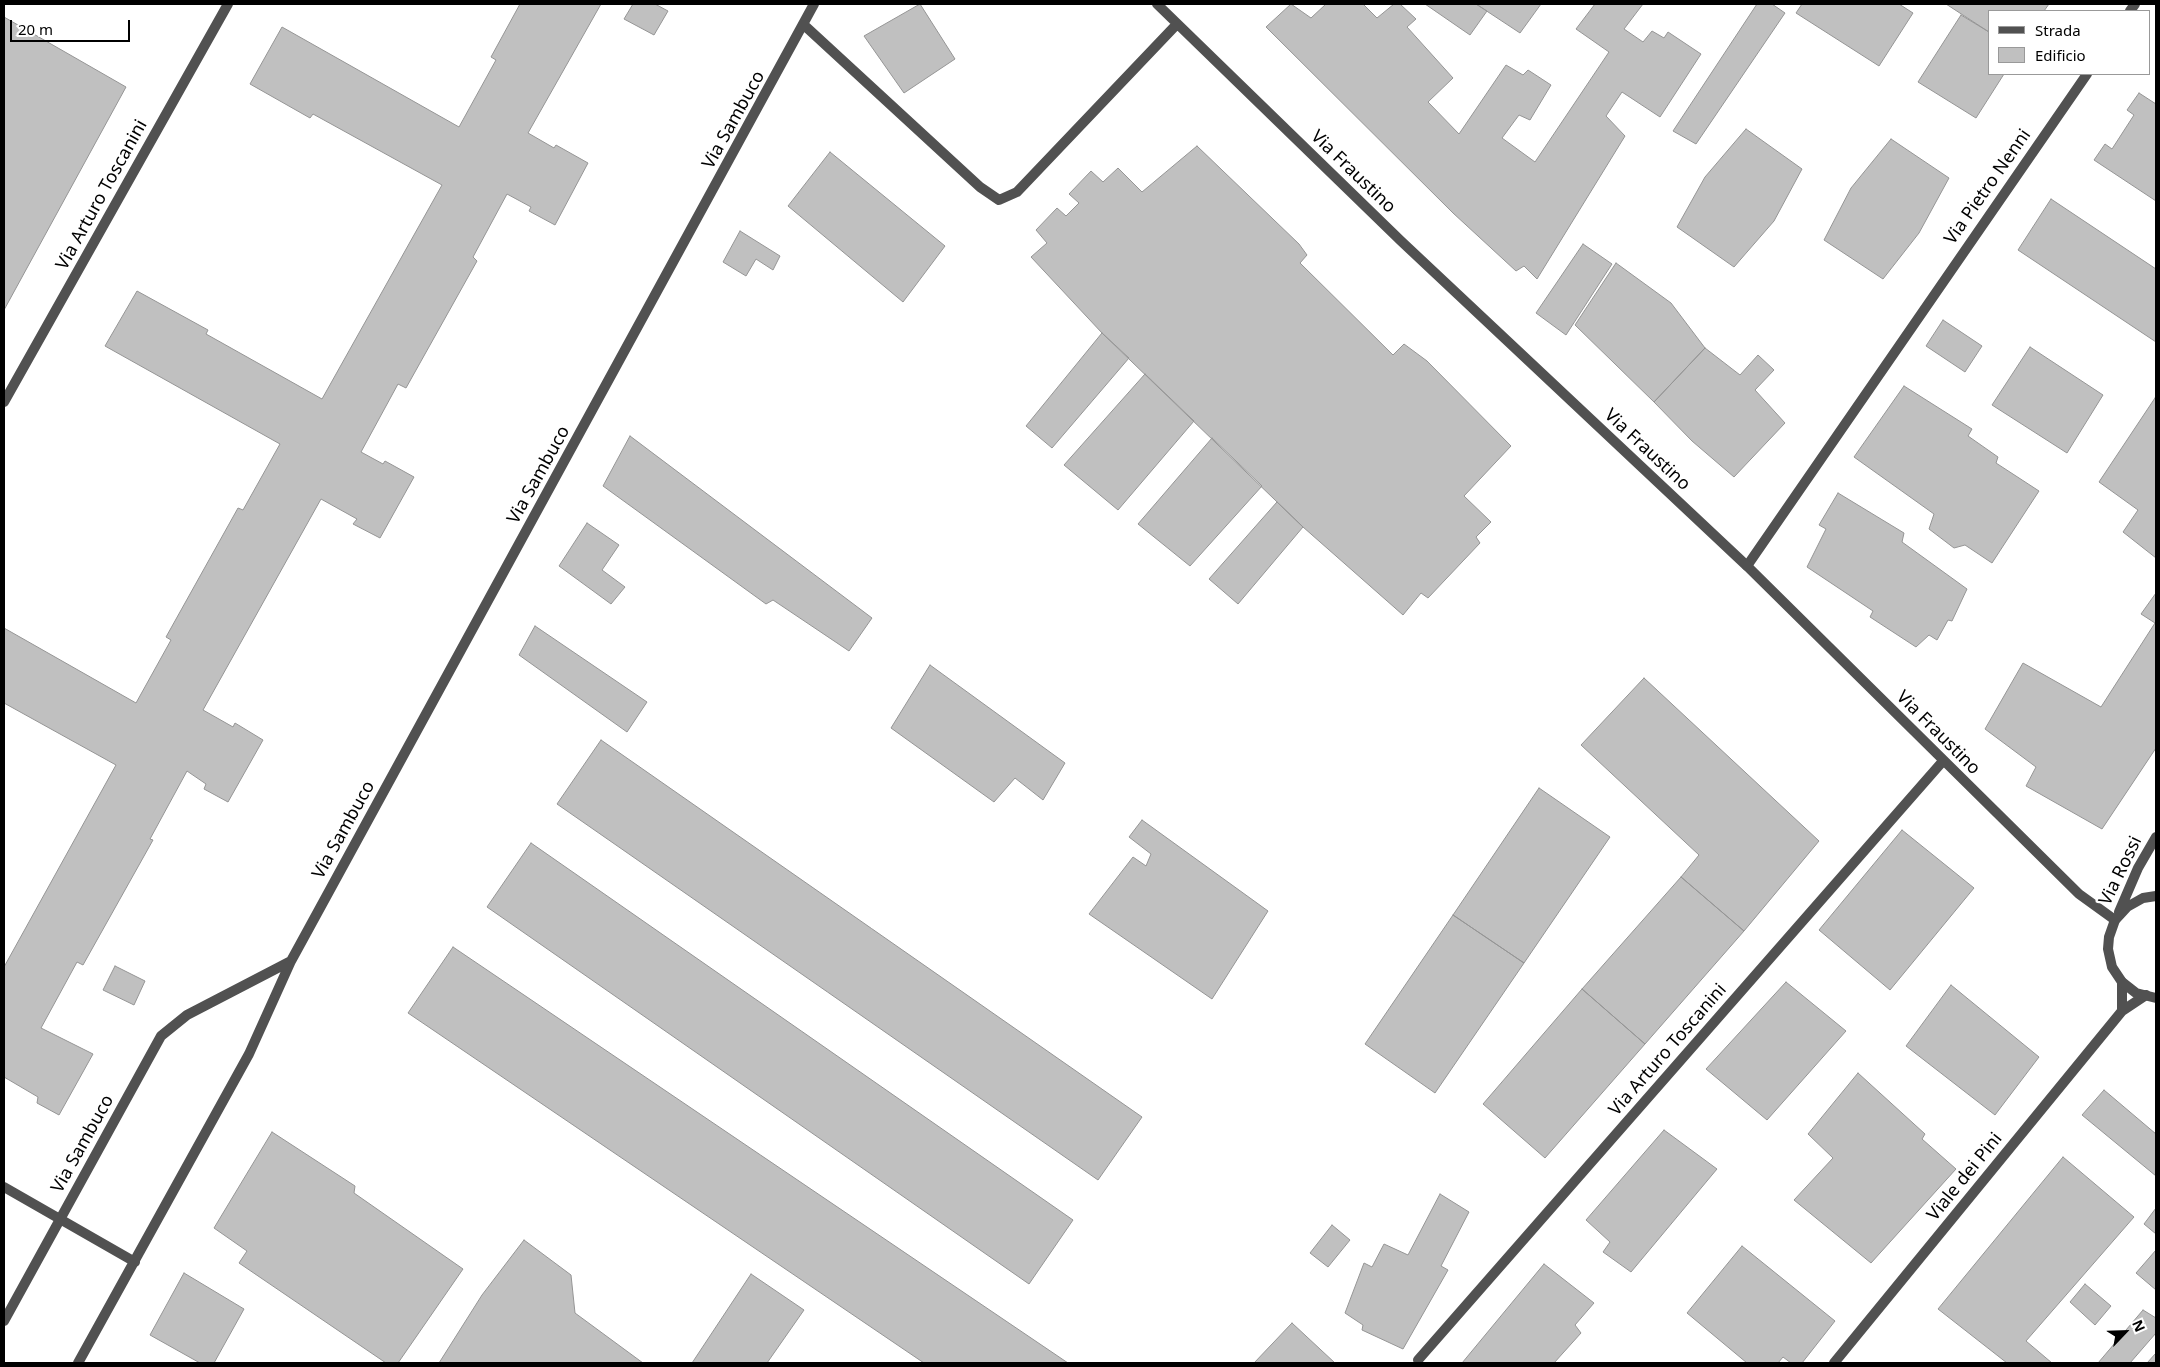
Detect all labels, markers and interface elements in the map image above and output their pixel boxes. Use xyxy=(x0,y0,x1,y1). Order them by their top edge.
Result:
scale bar xyxy=(12,10,132,42)
legend xyxy=(1988,10,2150,75)
text: 20 m xyxy=(18,19,53,39)
text: Strada xyxy=(2035,20,2081,40)
text: Edificio xyxy=(2035,45,2086,65)
street label: Via Sambuco xyxy=(698,67,770,173)
street label: Via Arturo Toscanini xyxy=(52,116,152,274)
street label: Via Pietro Nenni xyxy=(1940,125,2036,249)
street label: Via Fraustino xyxy=(1306,126,1400,218)
street label: Via Fraustino xyxy=(1600,405,1694,495)
street label: Via Sambuco xyxy=(503,422,575,528)
street label: Via Fraustino xyxy=(1892,687,1984,779)
street label: Via Sambuco xyxy=(308,777,380,883)
street label: Via Rossi xyxy=(2095,833,2147,909)
street label: Via Arturo Toscanini xyxy=(1605,980,1731,1120)
street label: Via Sambuco xyxy=(47,1091,119,1197)
street label: Viale dei Pini xyxy=(1923,1129,2007,1225)
north arrow xyxy=(2100,1307,2150,1357)
text: N xyxy=(2128,1317,2150,1335)

